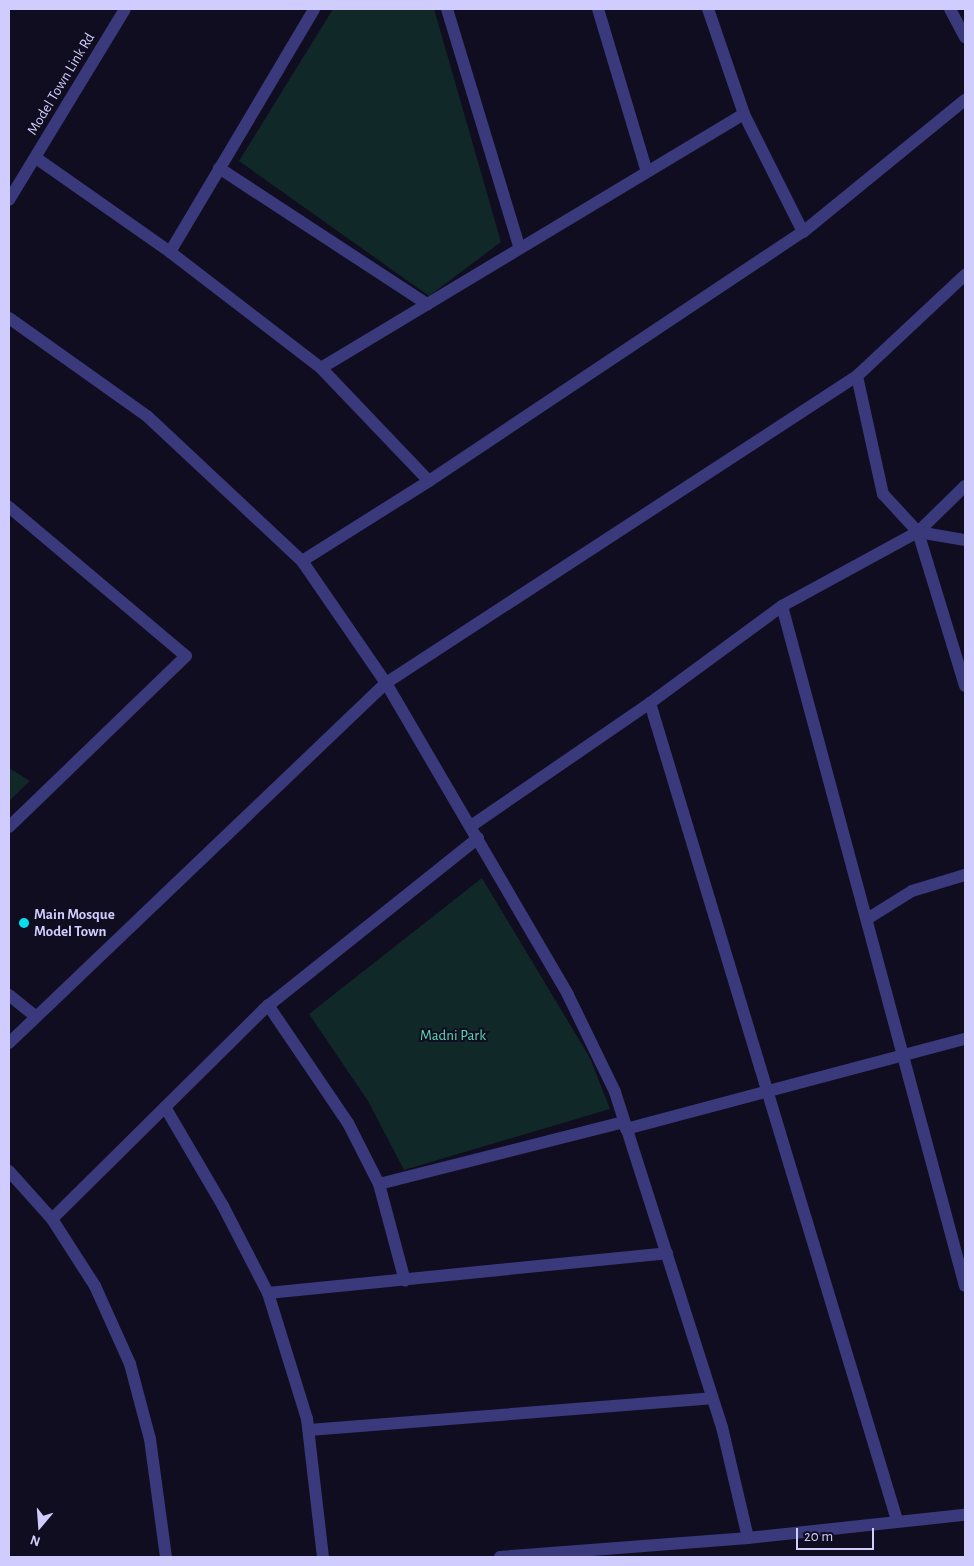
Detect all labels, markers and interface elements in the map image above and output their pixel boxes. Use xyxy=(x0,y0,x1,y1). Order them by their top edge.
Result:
street label: Model Town Link Rd xyxy=(23,30,99,138)
place label: Main Mosque Model Town xyxy=(34,905,115,940)
marker: Main Mosque Model Town xyxy=(18,917,30,929)
park label: Madni Park xyxy=(420,1027,486,1045)
north arrow xyxy=(15,1501,65,1551)
scale bar xyxy=(799,1518,876,1550)
text: 20 m xyxy=(804,1529,833,1544)
text: N xyxy=(29,1532,42,1548)

